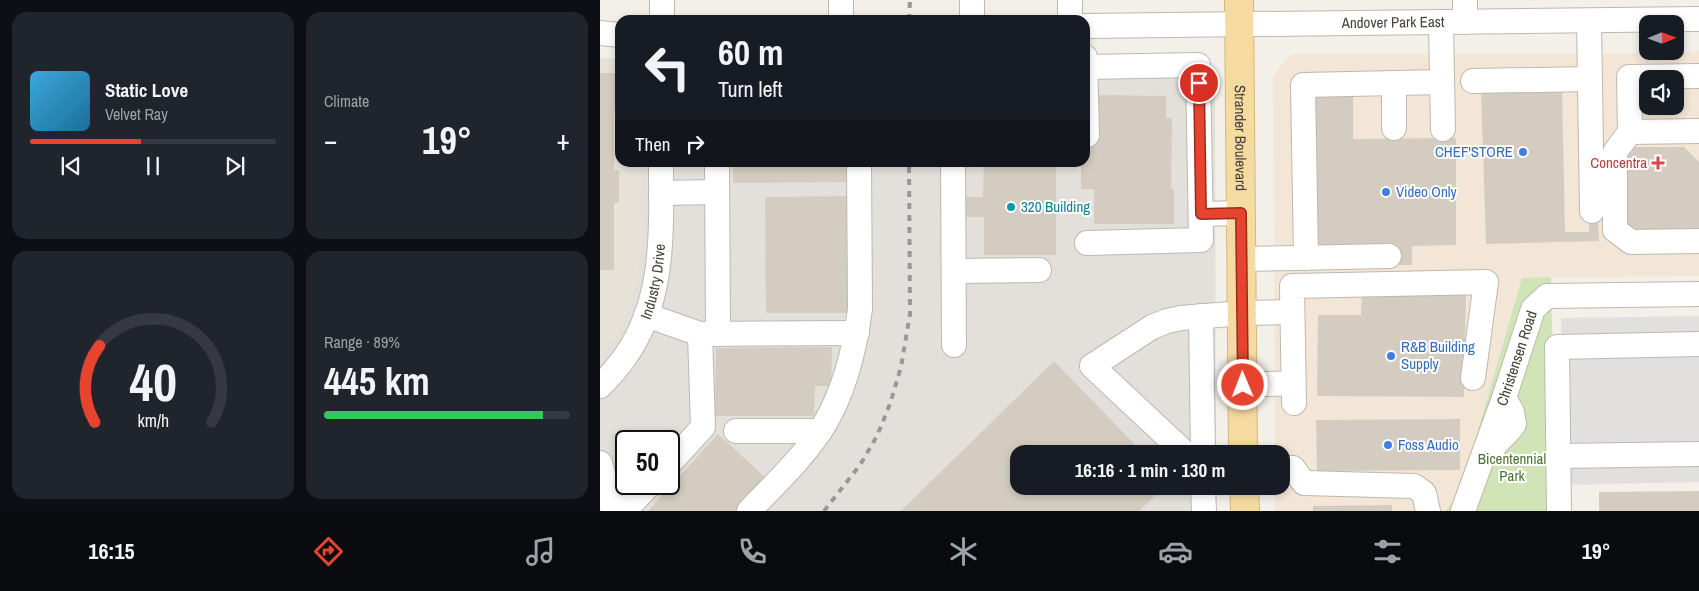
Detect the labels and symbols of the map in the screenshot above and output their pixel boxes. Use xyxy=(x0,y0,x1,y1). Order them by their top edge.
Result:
street label: Andover Park East xyxy=(1341,11,1445,33)
north arrow xyxy=(1639,15,1684,60)
pin xyxy=(1178,62,1220,104)
street label: Strander Boulevard xyxy=(1230,85,1252,191)
place label: CHEF'STORE xyxy=(1435,141,1513,162)
marker: CHEF'STORE xyxy=(1517,146,1529,158)
place label: Concentra xyxy=(1590,152,1647,173)
marker: Concentra xyxy=(1651,156,1665,170)
place label: Video Only xyxy=(1396,181,1457,202)
marker: Video Only xyxy=(1380,186,1392,198)
place label: 320 Building xyxy=(1021,196,1090,217)
marker: 320 Building xyxy=(1005,201,1017,213)
street label: Industry Drive xyxy=(635,243,670,322)
street label: Christensen Road xyxy=(1491,308,1542,409)
place label: R&B Building Supply xyxy=(1401,336,1475,374)
marker: R&B Building Supply xyxy=(1385,350,1397,362)
position arrow xyxy=(1216,358,1268,410)
speed limit sign: 50 xyxy=(615,430,680,495)
place label: Foss Audio xyxy=(1398,434,1459,455)
marker: Foss Audio xyxy=(1382,439,1394,451)
park label: Bicentennial Park xyxy=(1478,448,1546,486)

